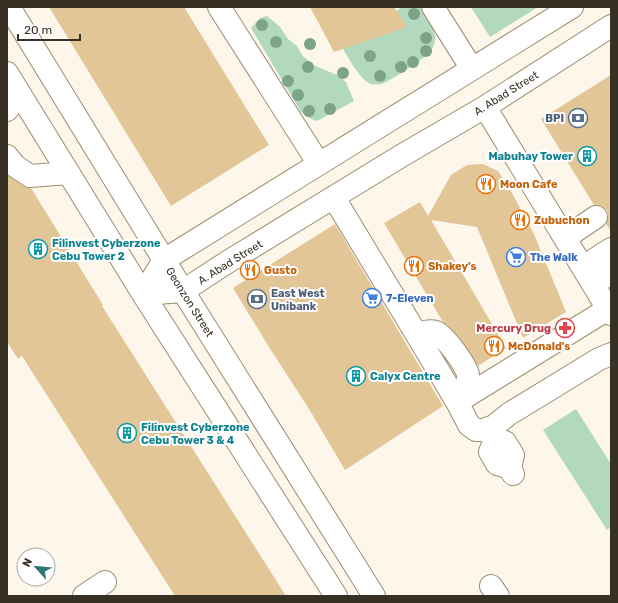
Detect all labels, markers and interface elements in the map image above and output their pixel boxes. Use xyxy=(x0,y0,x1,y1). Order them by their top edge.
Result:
scale bar xyxy=(18,16,80,42)
text: 20 m xyxy=(24,23,52,37)
street label: A. Abad Street xyxy=(472,68,541,118)
bank icon: BPI xyxy=(567,107,589,129)
place label: BPI xyxy=(545,112,564,125)
building icon: Mabuhay Tower xyxy=(576,145,598,167)
place label: Mabuhay Tower xyxy=(488,150,573,163)
restaurant icon: Moon Cafe xyxy=(475,173,497,195)
place label: Moon Cafe xyxy=(500,178,558,191)
restaurant icon: Zubuchon xyxy=(509,209,531,231)
place label: Zubuchon xyxy=(534,214,590,227)
place label: Filinvest Cyberzone Cebu Tower 2 xyxy=(52,237,161,263)
street label: A. Abad Street xyxy=(196,237,265,287)
building icon: Filinvest Cyberzone Cebu Tower 2 xyxy=(27,238,49,260)
supermarket icon: The Walk xyxy=(505,246,527,268)
place label: The Walk xyxy=(530,251,578,264)
restaurant icon: Shakey's xyxy=(403,255,425,277)
restaurant icon: Gusto xyxy=(239,259,261,281)
place label: Shakey's xyxy=(428,260,477,273)
place label: Gusto xyxy=(264,264,297,277)
street label: Geonzon Street xyxy=(163,265,217,340)
place label: East West Unibank xyxy=(271,287,325,313)
supermarket icon: 7-Eleven xyxy=(361,287,383,309)
bank icon: East West Unibank xyxy=(246,288,268,310)
place label: 7-Eleven xyxy=(386,292,434,305)
pharmacy icon: Mercury Drug xyxy=(554,317,576,339)
place label: Mercury Drug xyxy=(476,322,551,335)
restaurant icon: McDonald's xyxy=(483,335,505,357)
place label: McDonald's xyxy=(508,340,570,353)
building icon: Calyx Centre xyxy=(345,365,367,387)
place label: Calyx Centre xyxy=(370,370,441,383)
place label: Filinvest Cyberzone Cebu Tower 3 & 4 xyxy=(141,421,250,447)
building icon: Filinvest Cyberzone Cebu Tower 3 & 4 xyxy=(116,422,138,444)
north arrow xyxy=(16,547,56,587)
text: N xyxy=(20,556,35,569)

